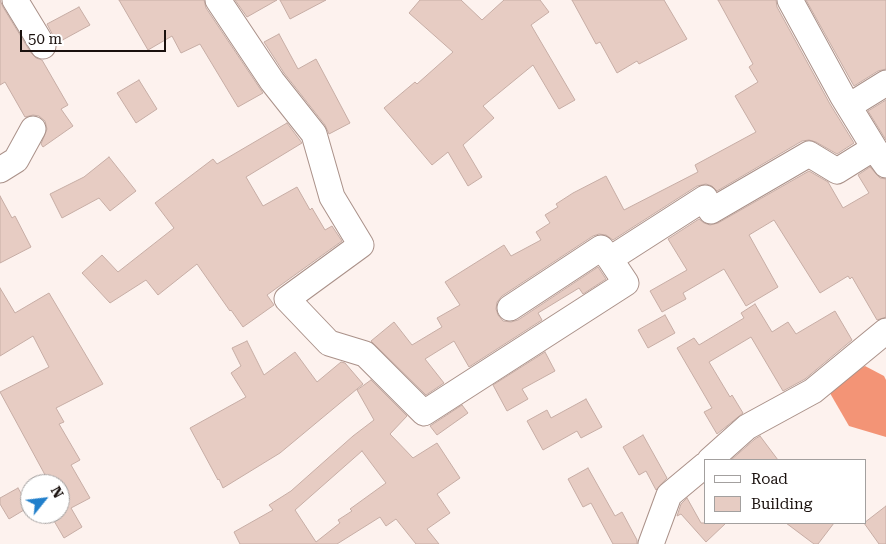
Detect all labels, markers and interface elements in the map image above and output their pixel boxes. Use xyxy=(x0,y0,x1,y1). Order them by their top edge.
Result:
scale bar xyxy=(22,20,169,52)
text: 50 m xyxy=(28,30,62,48)
legend xyxy=(704,459,866,524)
text: Road xyxy=(751,470,788,488)
north arrow xyxy=(20,474,70,524)
text: N xyxy=(48,484,67,501)
text: Building xyxy=(751,495,812,513)

